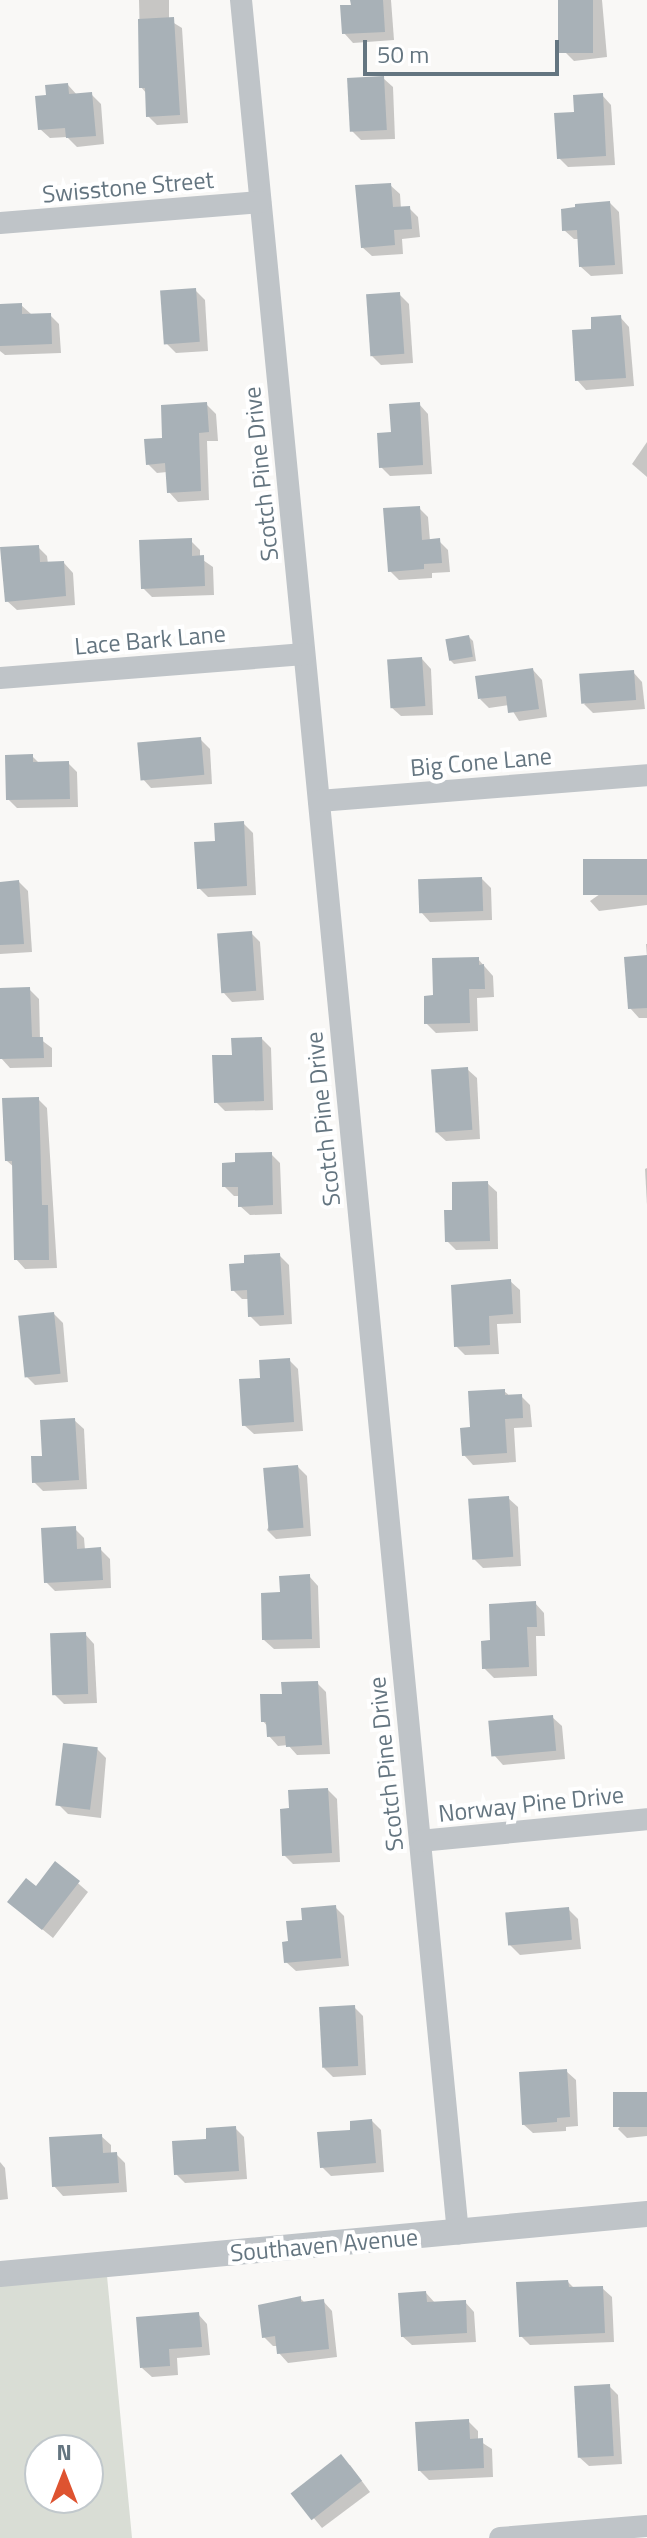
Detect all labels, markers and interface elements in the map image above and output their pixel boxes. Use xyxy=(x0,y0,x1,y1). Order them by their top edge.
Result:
scale bar xyxy=(367,24,563,74)
text: 50 m xyxy=(377,36,429,72)
street label: Swisstone Street xyxy=(41,165,215,209)
street label: Scotch Pine Drive xyxy=(238,385,284,563)
street label: Lace Bark Lane xyxy=(73,619,227,661)
street label: Big Cone Lane xyxy=(409,741,553,783)
street label: Scotch Pine Drive xyxy=(300,1030,346,1208)
street label: Scotch Pine Drive xyxy=(363,1675,409,1853)
street label: Norway Pine Drive xyxy=(437,1780,625,1828)
street label: Southaven Avenue xyxy=(229,2222,419,2268)
north arrow xyxy=(24,2434,104,2514)
text: N xyxy=(56,2435,72,2469)

